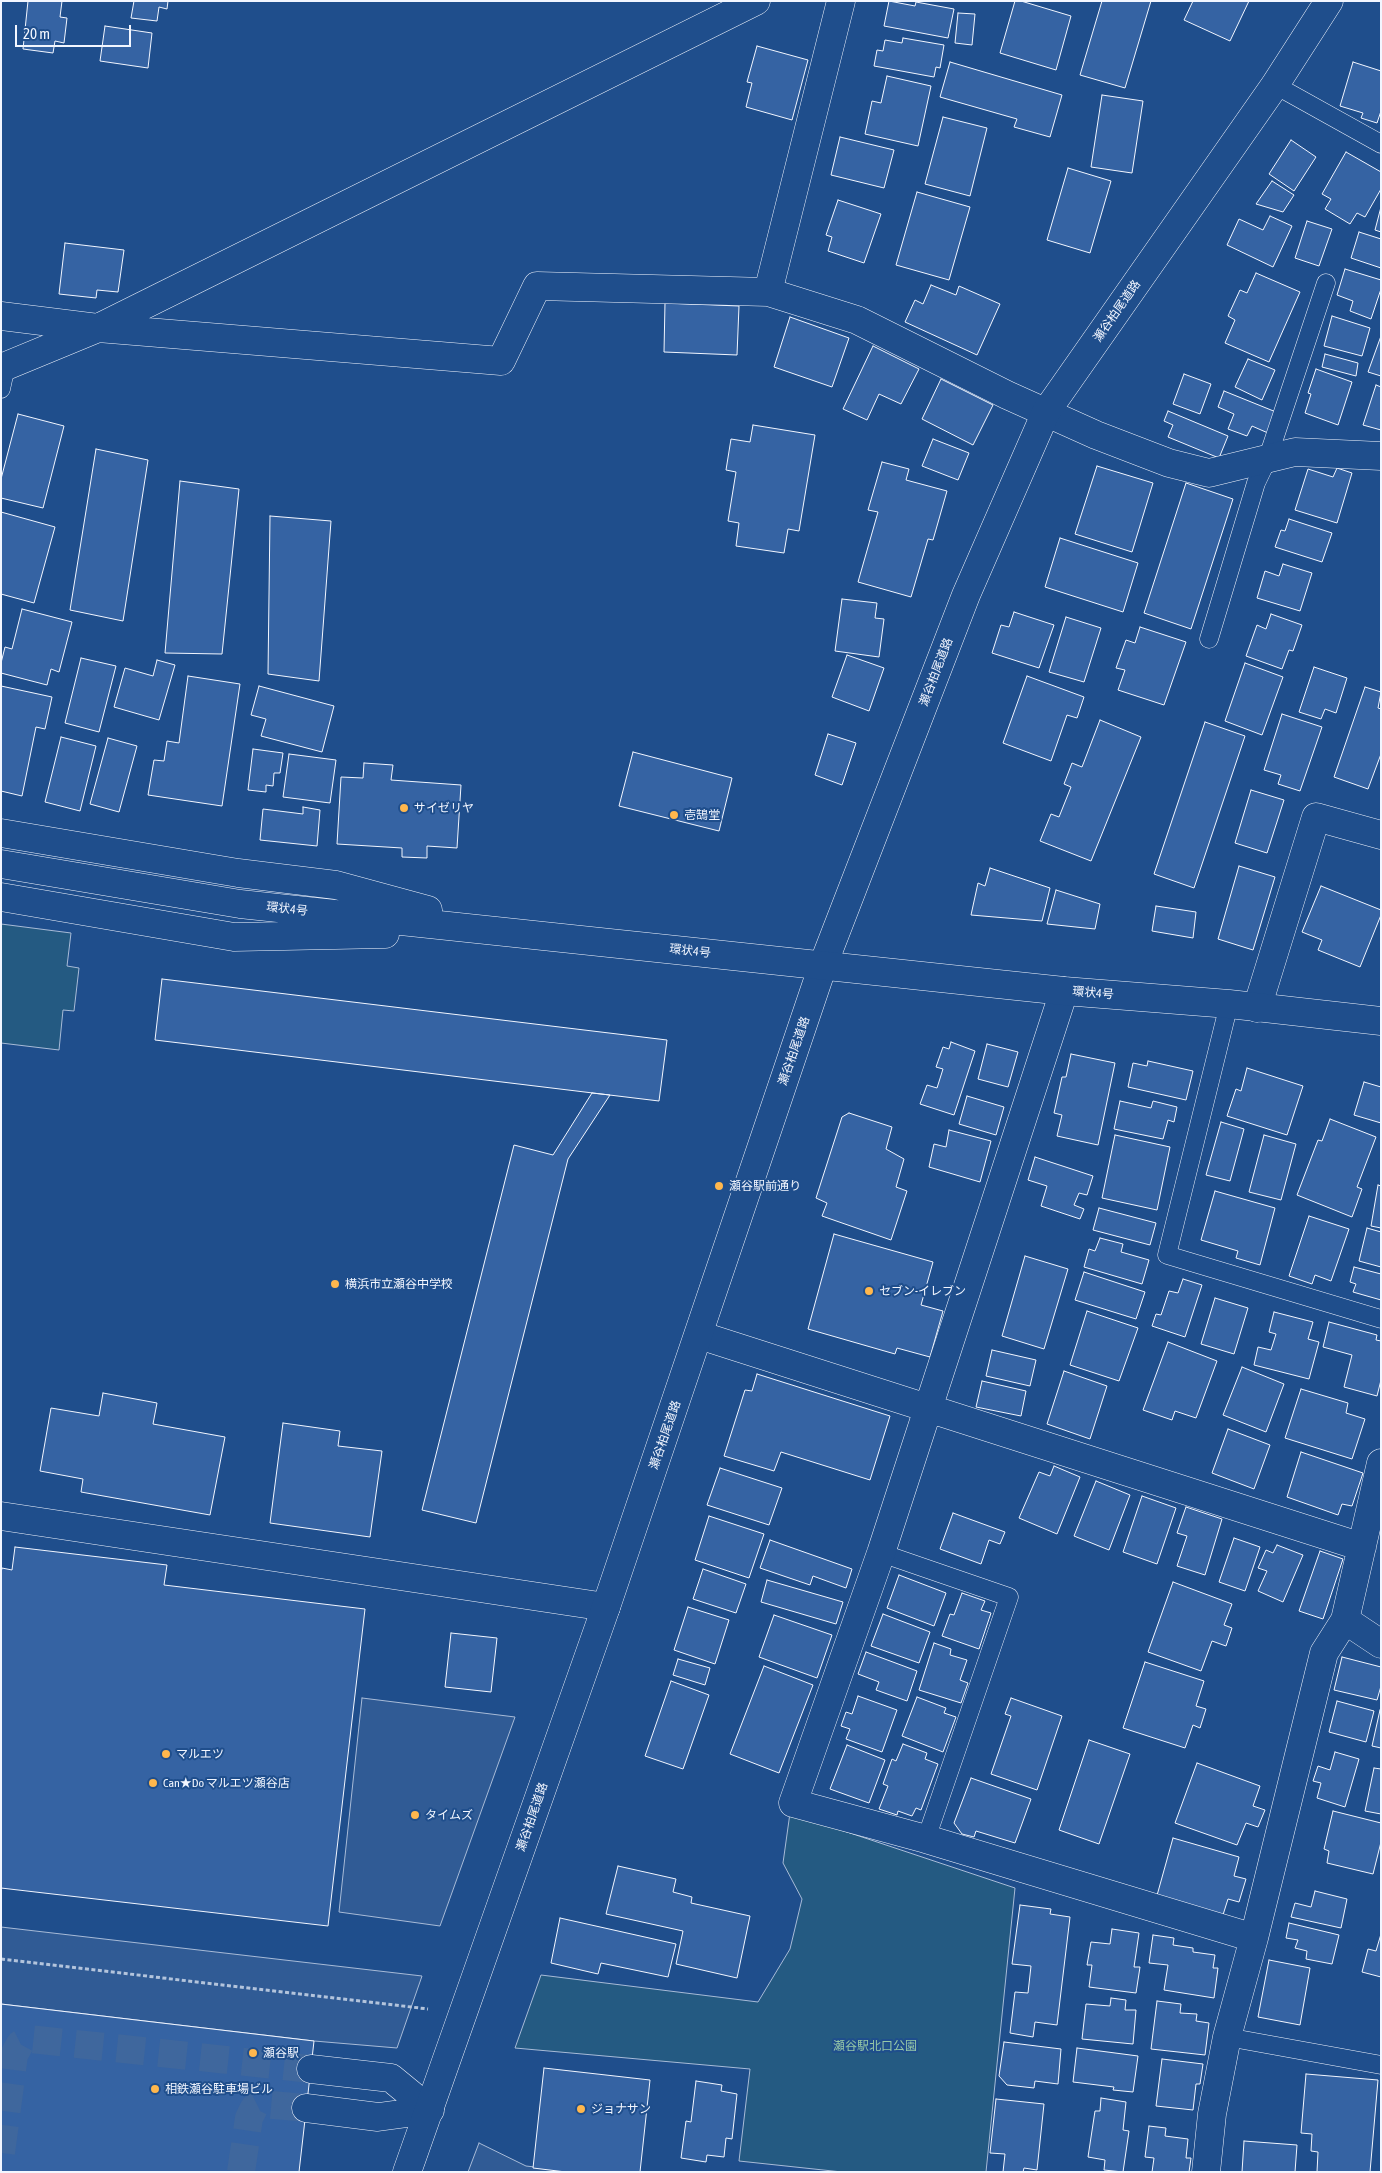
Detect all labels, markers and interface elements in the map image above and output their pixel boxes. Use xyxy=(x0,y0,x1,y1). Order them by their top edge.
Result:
scale bar xyxy=(18,15,134,47)
text: 20 m xyxy=(23,25,50,42)
street label: 瀬谷柏尾道路 xyxy=(1090,277,1144,345)
street label: 瀬谷柏尾道路 xyxy=(916,636,956,708)
place label: サイゼリヤ xyxy=(414,801,474,815)
marker: サイゼリヤ xyxy=(398,802,410,814)
place label: 壱鵠堂 xyxy=(684,808,720,822)
marker: 壱鵠堂 xyxy=(668,809,680,821)
street label: 環状4号 xyxy=(266,900,308,918)
street label: 環状4号 xyxy=(669,942,711,960)
street label: 環状4号 xyxy=(1072,984,1114,1002)
street label: 瀬谷柏尾道路 xyxy=(775,1015,813,1087)
place label: 瀬谷駅前通り xyxy=(729,1179,801,1193)
marker: 瀬谷駅前通り xyxy=(713,1180,725,1192)
place label: 横浜市立瀬谷中学校 xyxy=(345,1277,453,1291)
marker: 横浜市立瀬谷中学校 xyxy=(329,1278,341,1290)
place label: セブン-イレブン xyxy=(879,1284,966,1298)
marker: セブン-イレブン xyxy=(863,1285,875,1297)
street label: 瀬谷柏尾道路 xyxy=(646,1399,684,1471)
place label: マルエツ xyxy=(176,1747,224,1761)
marker: マルエツ xyxy=(160,1748,172,1760)
place label: Can★Do マルエツ瀬谷店 xyxy=(163,1776,290,1790)
marker: Can★Do マルエツ瀬谷店 xyxy=(147,1777,159,1789)
street label: 瀬谷柏尾道路 xyxy=(513,1781,551,1853)
place label: タイムズ xyxy=(425,1808,473,1822)
marker: タイムズ xyxy=(409,1809,421,1821)
park label: 瀬谷駅北口公園 xyxy=(833,2039,917,2053)
place label: 瀬谷駅 xyxy=(263,2046,299,2060)
marker: 瀬谷駅 xyxy=(247,2047,259,2059)
place label: 相鉄瀬谷駐車場ビル xyxy=(165,2082,273,2096)
marker: 相鉄瀬谷駐車場ビル xyxy=(149,2083,161,2095)
place label: ジョナサン xyxy=(591,2102,651,2116)
marker: ジョナサン xyxy=(575,2103,587,2115)

